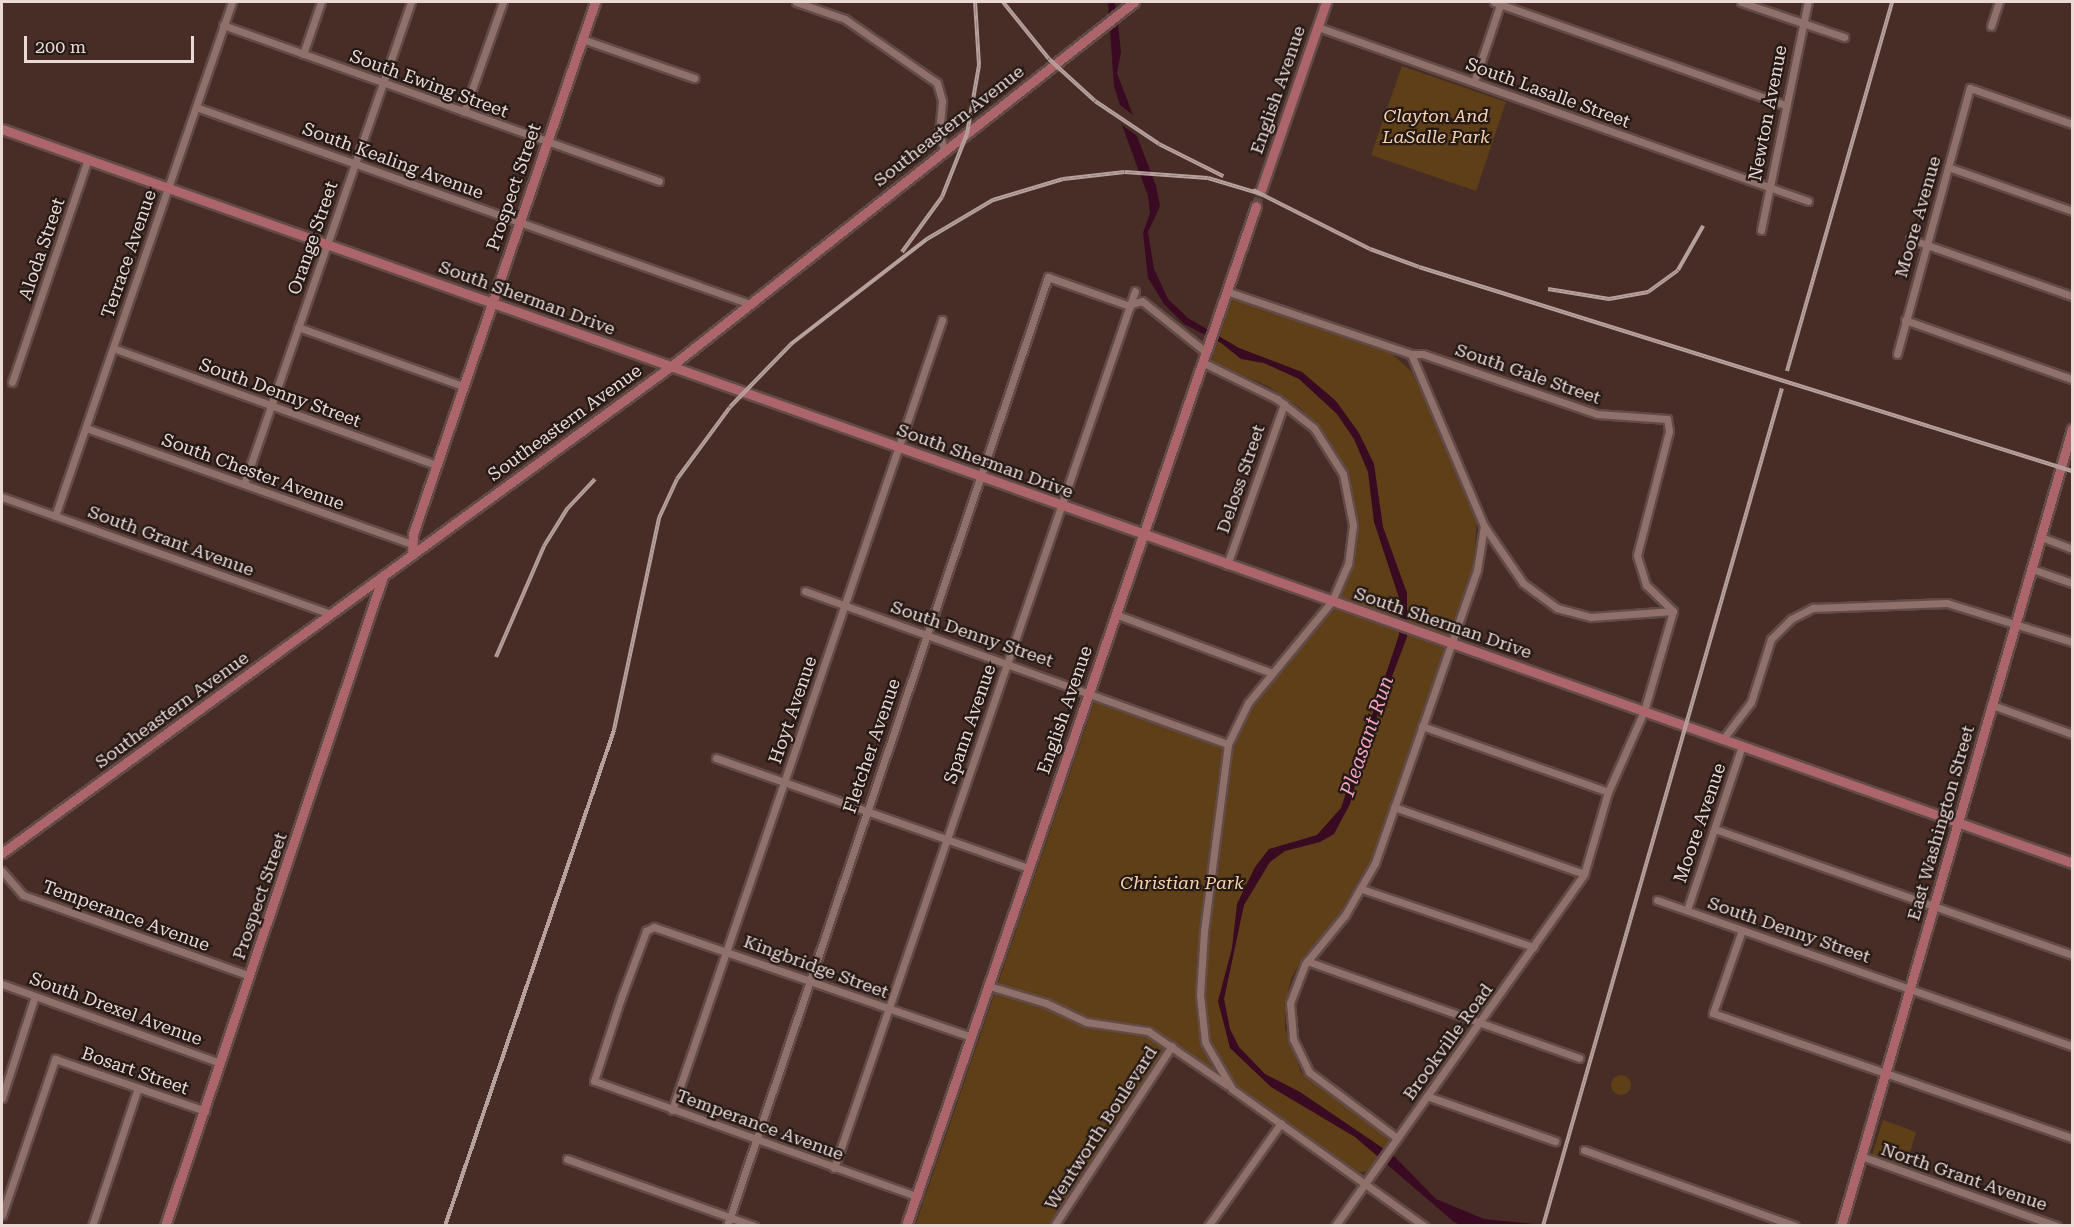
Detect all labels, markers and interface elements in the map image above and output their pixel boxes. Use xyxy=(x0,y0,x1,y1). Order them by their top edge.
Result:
street label: English Avenue xyxy=(1246,23,1310,157)
scale bar xyxy=(27,24,196,62)
text: 200 m xyxy=(35,36,86,57)
street label: Newton Avenue xyxy=(1744,43,1792,183)
street label: South Ewing Street xyxy=(347,45,511,123)
street label: South Lasalle Street xyxy=(1463,53,1633,133)
street label: Southeastern Avenue xyxy=(870,61,1028,191)
park label: Clayton And LaSalle Park xyxy=(1382,106,1490,148)
street label: South Kealing Avenue xyxy=(299,118,487,204)
street label: Prospect Street xyxy=(482,121,546,253)
street label: Moore Avenue xyxy=(1890,154,1946,280)
street label: Orange Street xyxy=(283,178,343,298)
street label: Terrace Avenue xyxy=(97,187,161,321)
street label: Aloda Street xyxy=(14,195,70,303)
street label: South Sherman Drive xyxy=(436,256,618,340)
street label: South Gale Street xyxy=(1452,339,1604,409)
street label: South Denny Street xyxy=(196,354,364,432)
street label: Southeastern Avenue xyxy=(484,360,646,486)
street label: South Sherman Drive xyxy=(894,419,1076,503)
street label: Deloss Street xyxy=(1212,422,1270,536)
street label: South Chester Avenue xyxy=(159,429,347,515)
street label: South Grant Avenue xyxy=(85,501,257,581)
street label: South Sherman Drive xyxy=(1351,582,1535,664)
street label: South Denny Street xyxy=(888,596,1056,672)
street label: English Avenue xyxy=(1033,643,1097,777)
street label: Southeastern Avenue xyxy=(91,647,253,773)
street label: Hoyt Avenue xyxy=(764,653,822,767)
street label: Spann Avenue xyxy=(939,661,1001,787)
water label: Pleasant Run xyxy=(1335,673,1399,799)
street label: Fletcher Avenue xyxy=(839,676,905,816)
street label: East Washington Street xyxy=(1903,723,1979,923)
street label: Moore Avenue xyxy=(1669,760,1731,886)
street label: Prospect Street xyxy=(228,830,292,962)
park label: Christian Park xyxy=(1120,872,1244,894)
street label: Temperance Avenue xyxy=(39,876,213,956)
street label: South Denny Street xyxy=(1705,892,1873,968)
street label: Kingbridge Street xyxy=(741,931,891,1003)
street label: South Drexel Avenue xyxy=(27,968,205,1050)
street label: Brookville Road xyxy=(1399,980,1497,1104)
street label: Wentworth Boulevard xyxy=(1040,1042,1162,1214)
street label: Bosart Street xyxy=(79,1043,191,1099)
street label: Temperance Avenue xyxy=(673,1085,847,1165)
street label: North Grant Avenue xyxy=(1878,1138,2050,1216)

